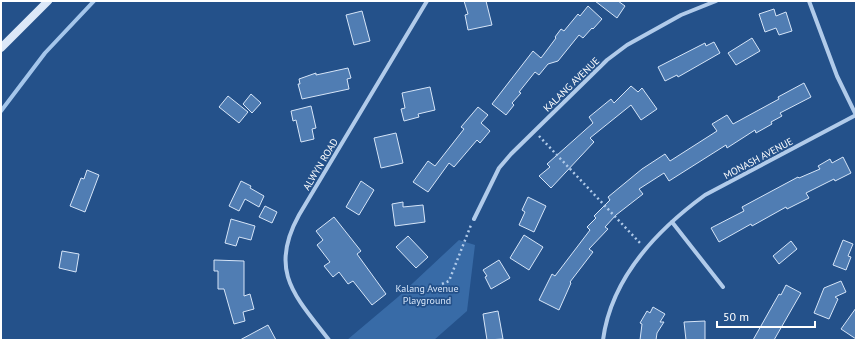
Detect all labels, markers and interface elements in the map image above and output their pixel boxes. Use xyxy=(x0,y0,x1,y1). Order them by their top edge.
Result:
street label: KALANG AVENUE xyxy=(541,54,602,114)
street label: MONASH AVENUE xyxy=(721,135,795,182)
street label: ALWYN ROAD xyxy=(300,136,341,192)
park label: Kalang Avenue Playground xyxy=(395,282,459,307)
scale bar xyxy=(717,303,815,329)
text: 50 m xyxy=(723,309,749,324)

